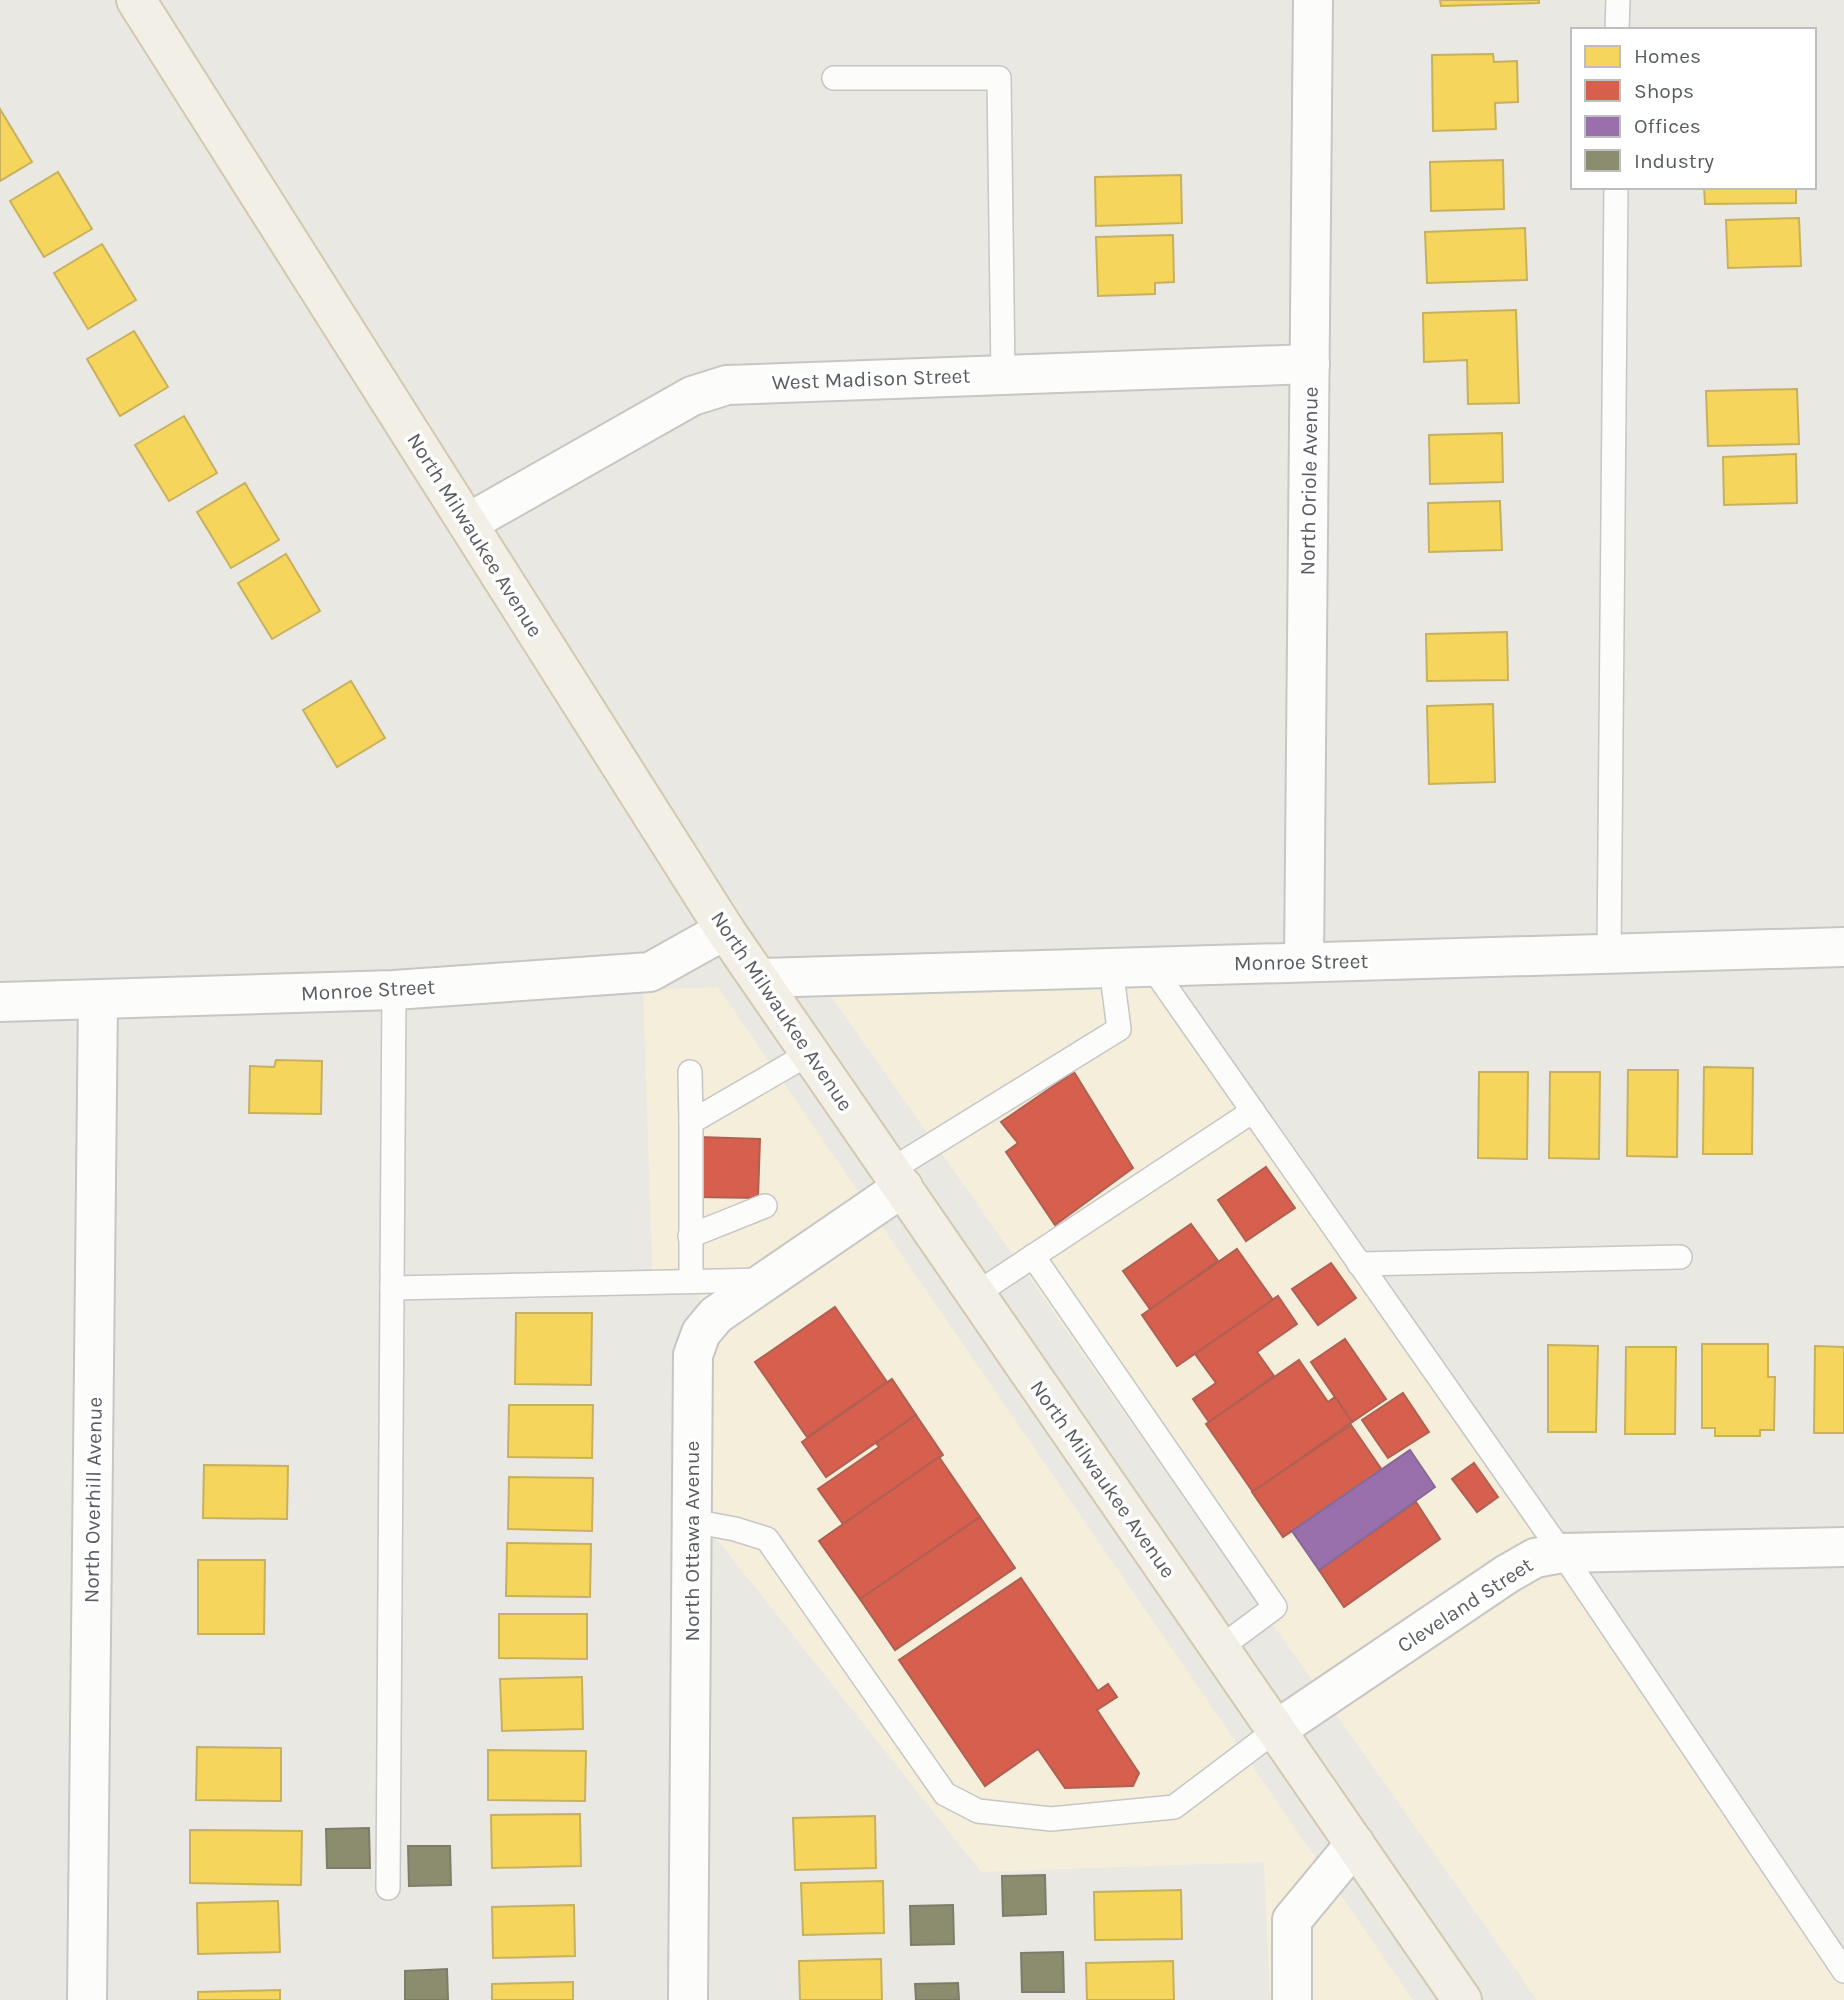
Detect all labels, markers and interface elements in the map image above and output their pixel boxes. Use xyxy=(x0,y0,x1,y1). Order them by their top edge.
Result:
legend xyxy=(1571,28,1816,189)
text: Homes xyxy=(1634,44,1701,68)
text: Shops xyxy=(1634,79,1694,103)
text: Offices xyxy=(1634,114,1701,138)
text: Industry xyxy=(1634,149,1714,173)
street label: West Madison Street xyxy=(771,364,971,394)
street label: North Oriole Avenue xyxy=(1295,386,1323,576)
street label: North Milwaukee Avenue xyxy=(402,429,548,641)
street label: North Milwaukee Avenue xyxy=(706,907,858,1115)
street label: Monroe Street xyxy=(1234,949,1369,975)
street label: Monroe Street xyxy=(300,974,436,1006)
street label: North Milwaukee Avenue xyxy=(1026,1375,1180,1583)
street label: North Overhill Avenue xyxy=(79,1397,107,1603)
street label: North Ottawa Avenue xyxy=(680,1441,704,1641)
street label: Cleveland Street xyxy=(1393,1552,1537,1658)

